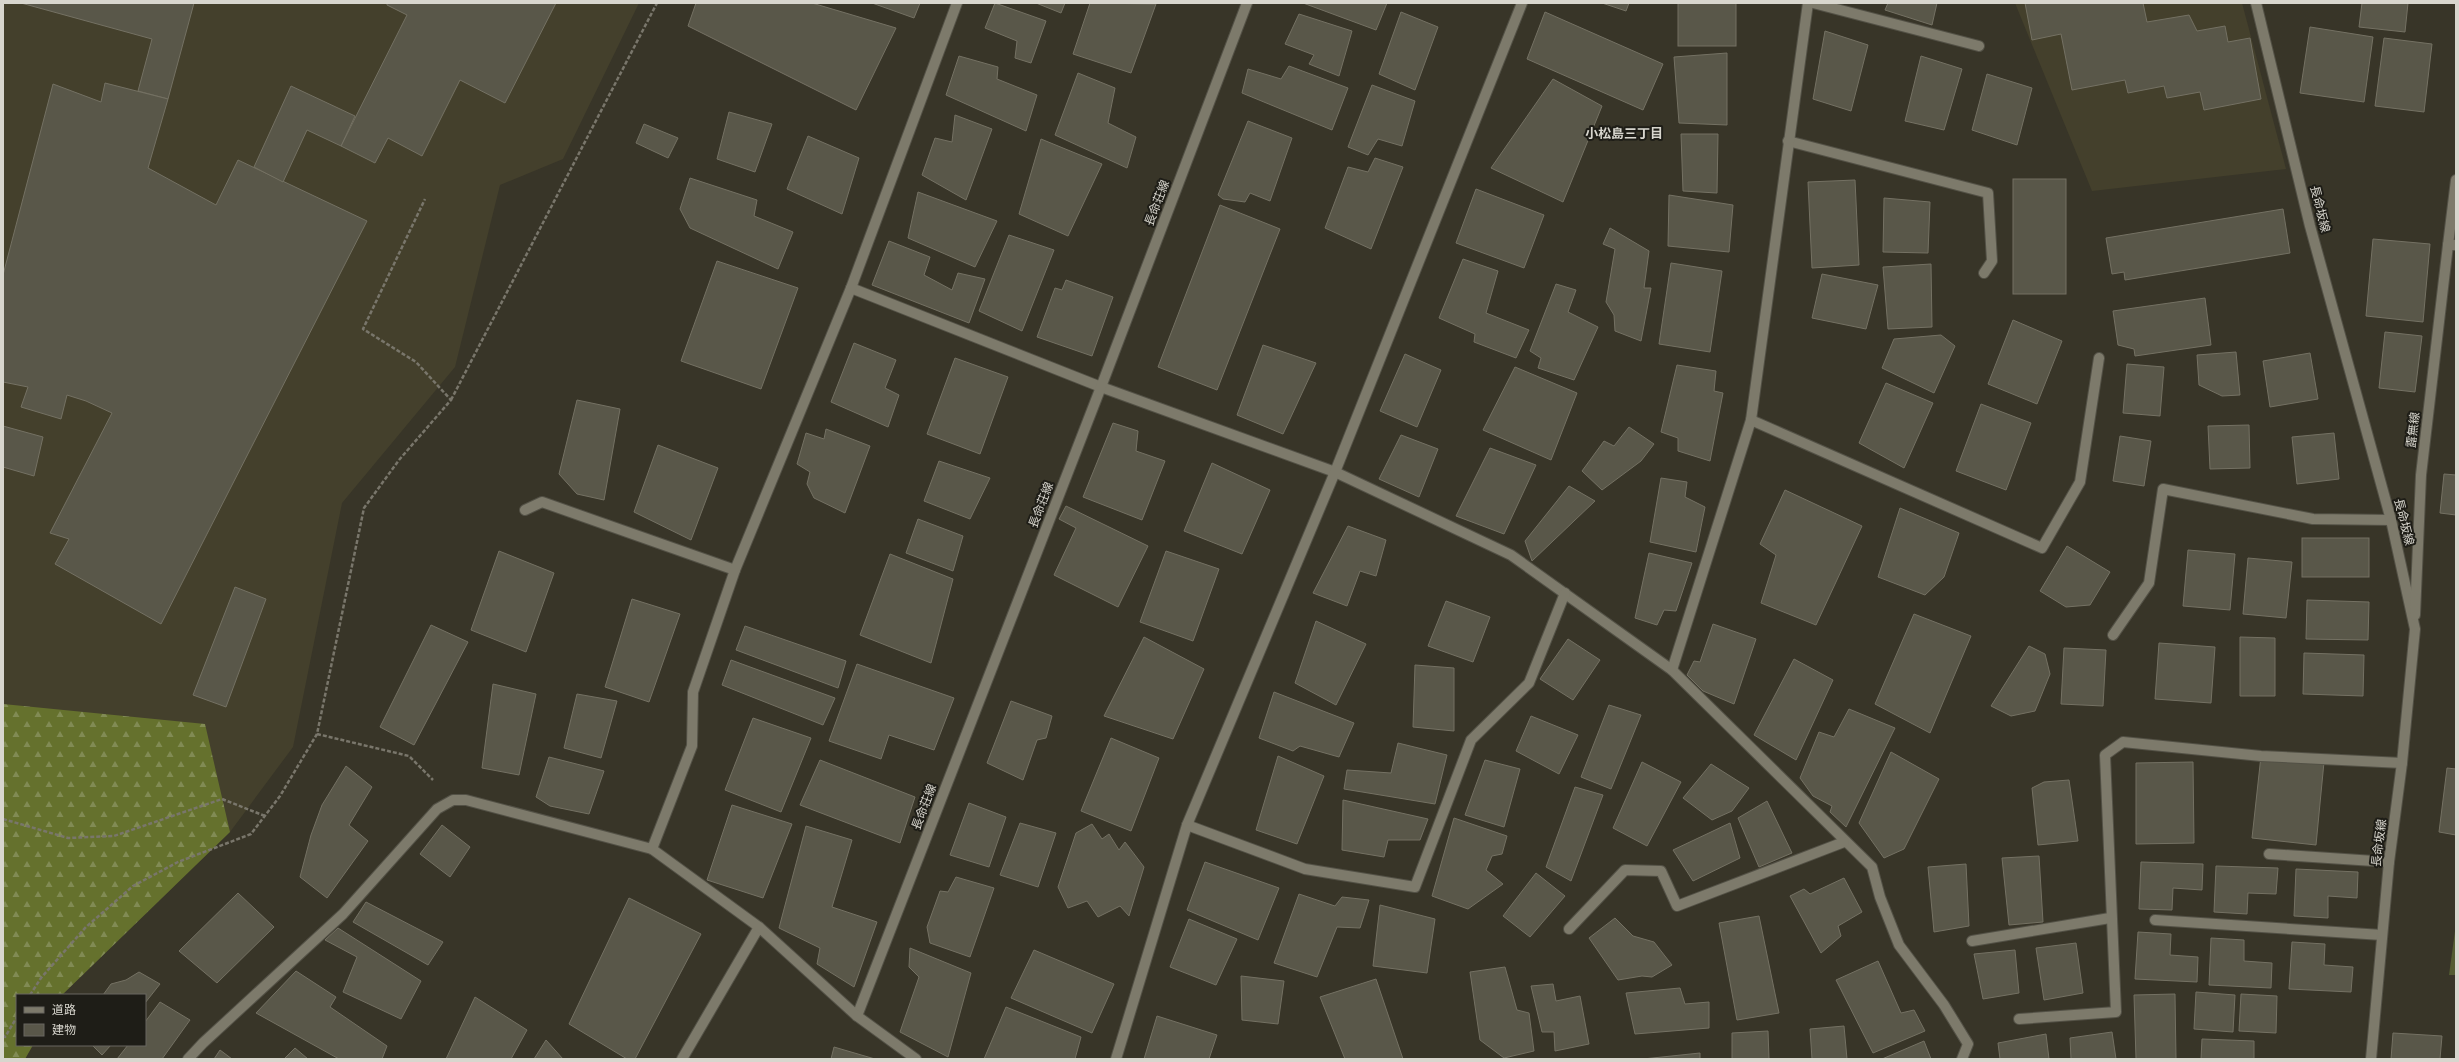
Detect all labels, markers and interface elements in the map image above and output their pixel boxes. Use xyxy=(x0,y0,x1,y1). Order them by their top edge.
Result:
district label: 小松島三丁目 xyxy=(1585,124,1663,141)
street label: 長命荘線 xyxy=(1140,177,1172,228)
street label: 長命坂線 xyxy=(2307,184,2335,234)
street label: 露無線 xyxy=(2402,411,2422,449)
street label: 長命荘線 xyxy=(1024,479,1056,530)
street label: 長命坂線 xyxy=(2391,497,2419,547)
street label: 長命荘線 xyxy=(907,781,939,832)
street label: 長命坂線 xyxy=(2367,818,2389,868)
legend xyxy=(16,994,146,1046)
text: 道路 xyxy=(52,1001,76,1017)
text: 建物 xyxy=(52,1021,76,1037)

